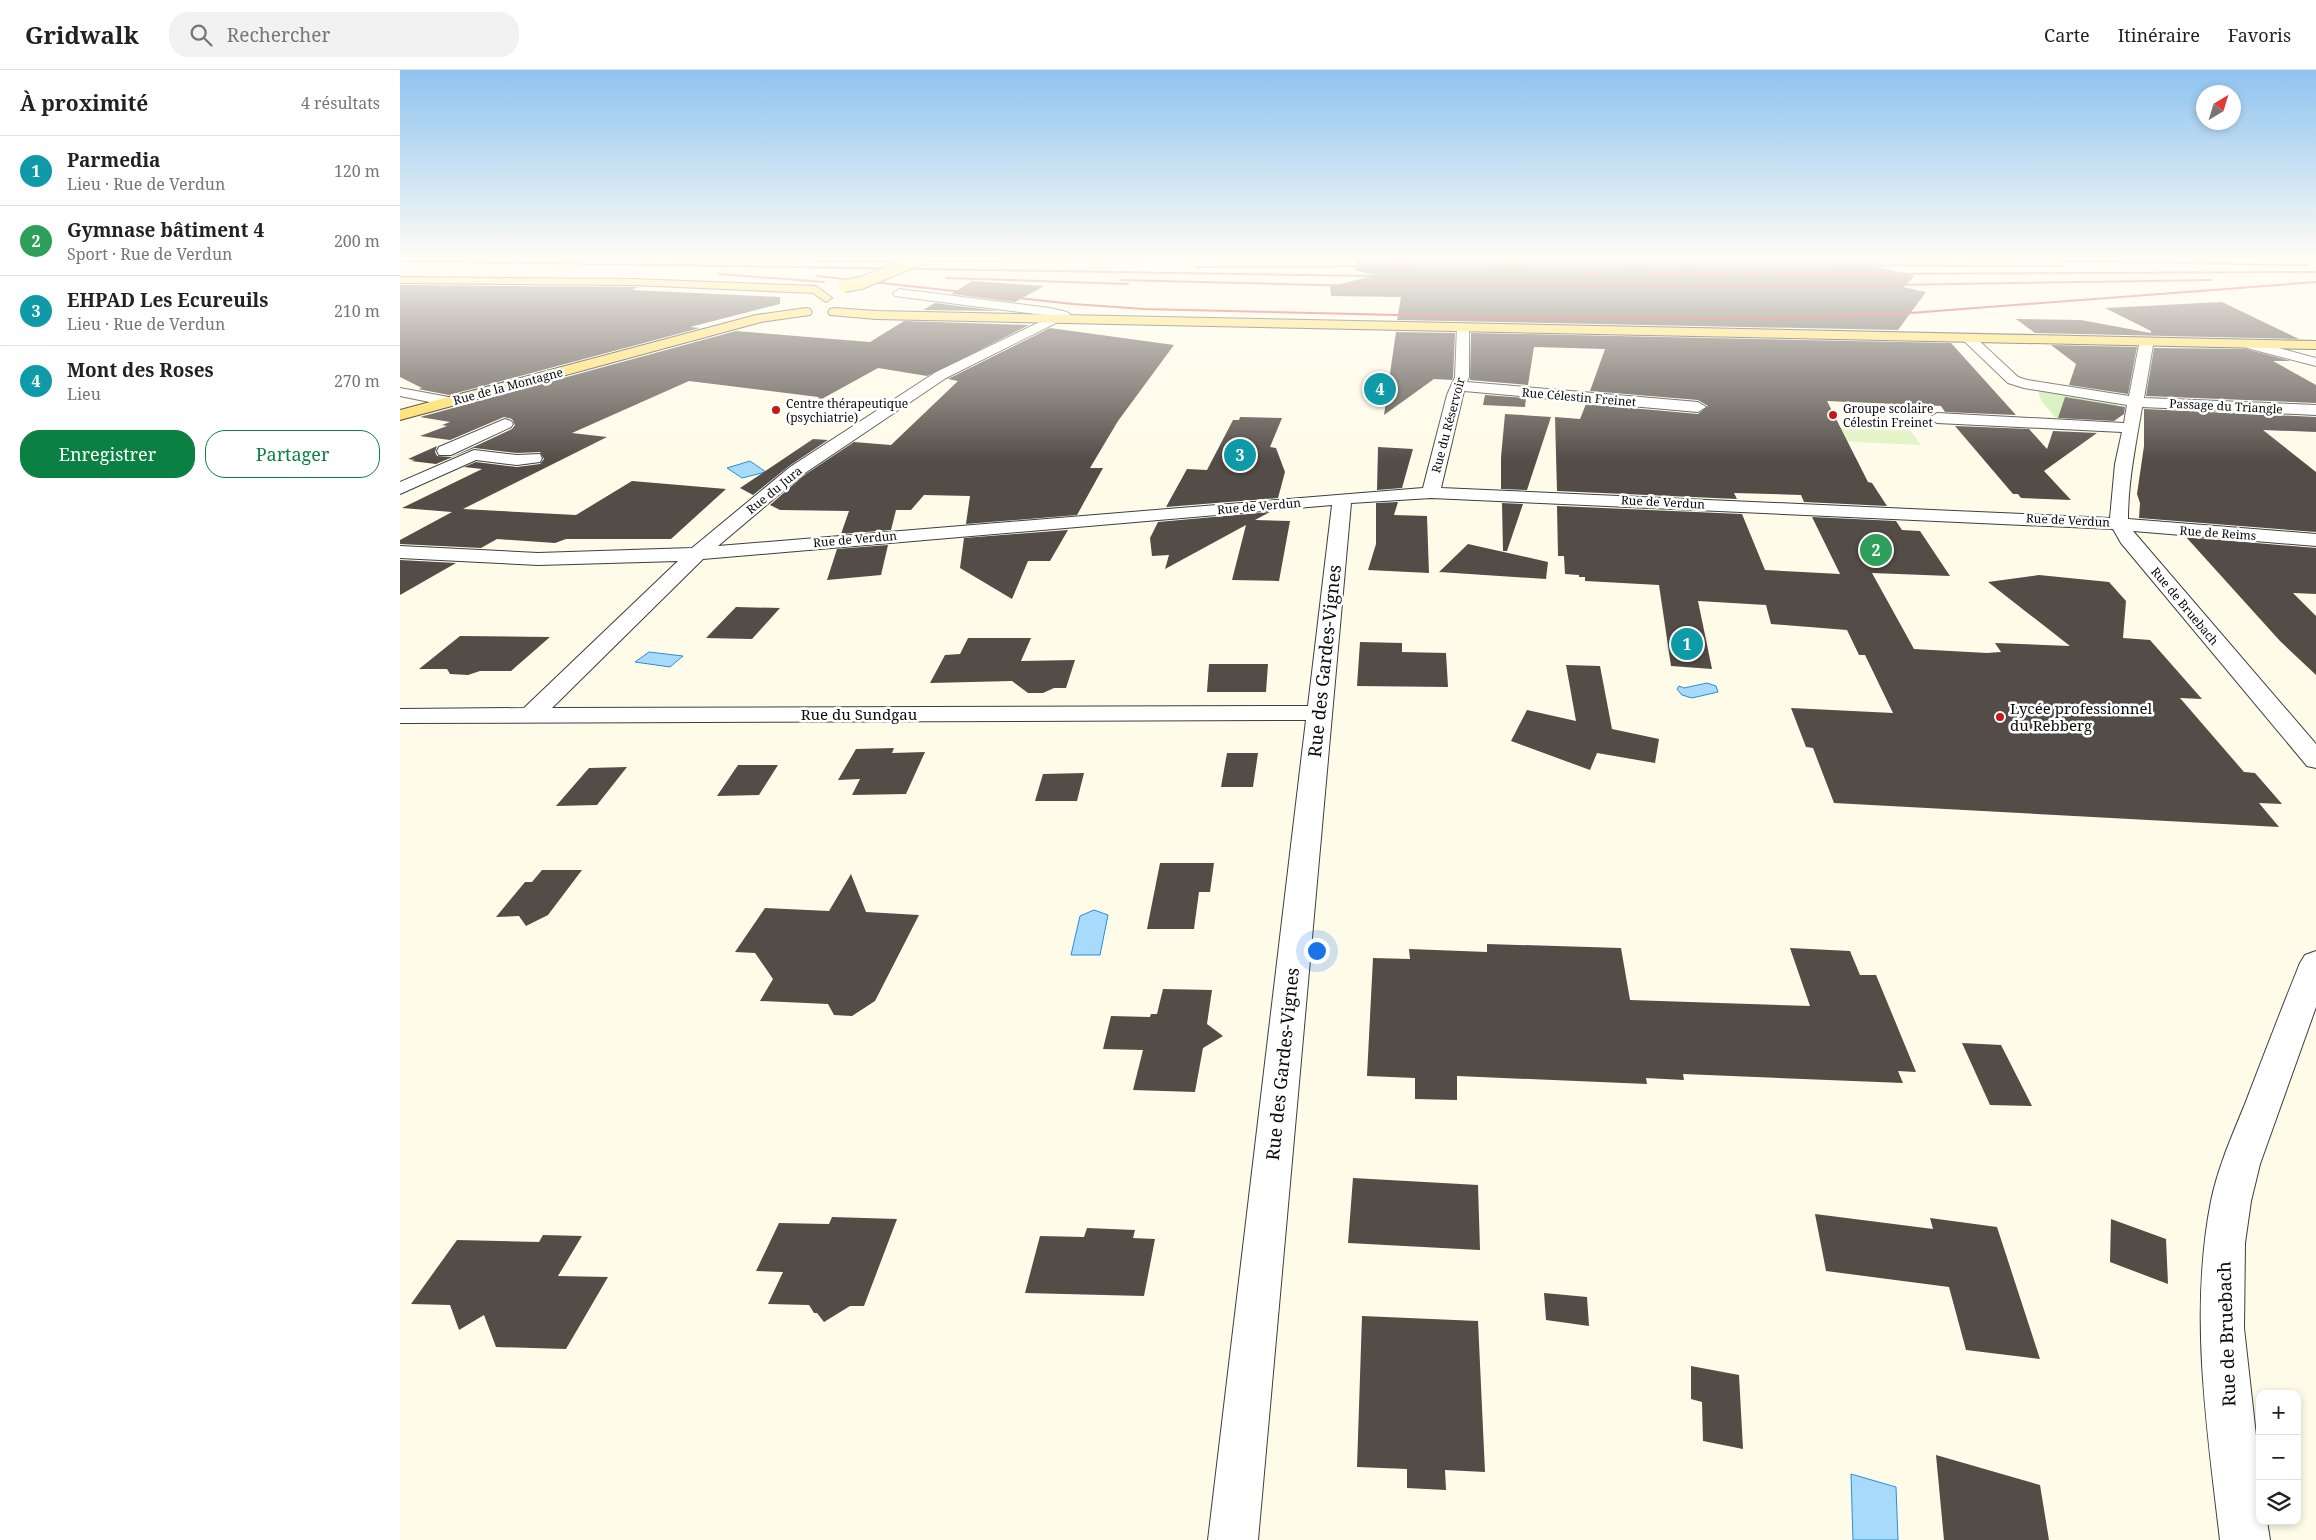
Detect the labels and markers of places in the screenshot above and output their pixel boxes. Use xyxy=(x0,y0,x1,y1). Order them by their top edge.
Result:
pin: 4 xyxy=(1364,370,1396,408)
place label: Centre thérapeutique (psychiatrie) xyxy=(786,395,908,426)
place label: Groupe scolaire Célestin Freinet xyxy=(1843,400,1933,431)
marker: Centre thérapeutique (psychiatrie) xyxy=(770,404,782,416)
marker: Groupe scolaire Célestin Freinet xyxy=(1827,409,1839,421)
pin: 3 xyxy=(1224,436,1256,474)
pin: 2 xyxy=(1860,531,1892,569)
pin: 1 xyxy=(1671,625,1703,663)
place label: Lycée professionnel du Rebberg xyxy=(2010,698,2153,735)
marker: Lycée professionnel du Rebberg xyxy=(1994,711,2006,723)

